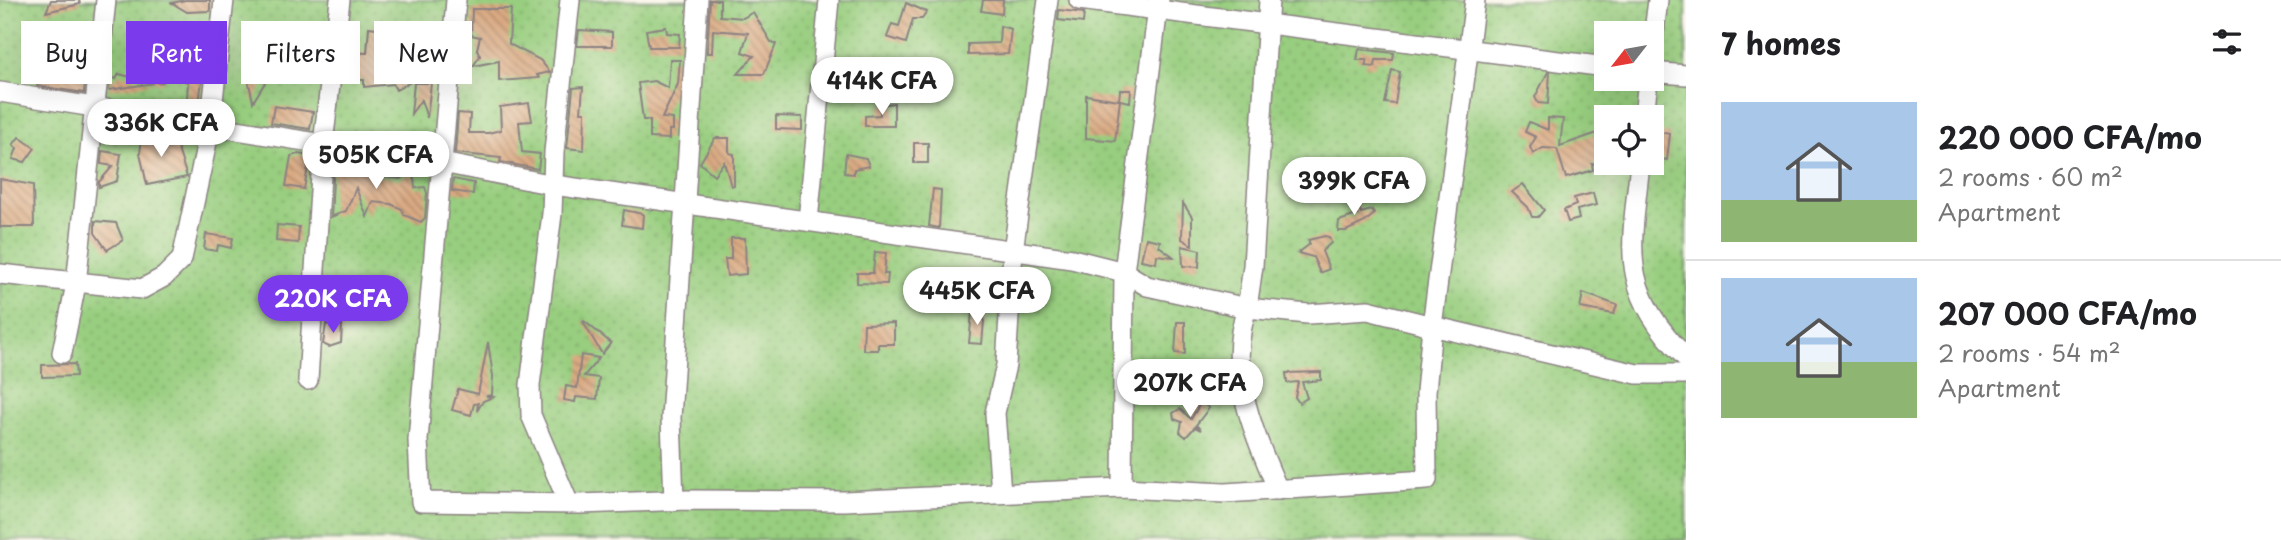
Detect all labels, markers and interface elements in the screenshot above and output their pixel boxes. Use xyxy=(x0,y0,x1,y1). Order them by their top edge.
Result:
text: 7 homes xyxy=(1721,20,1841,65)
chip: Buy xyxy=(21,21,112,84)
chip: Rent xyxy=(126,21,227,84)
chip: Filters xyxy=(241,21,360,84)
chip: New xyxy=(374,21,472,84)
north arrow xyxy=(1594,21,1664,91)
map controls xyxy=(1594,21,1664,175)
icon: filters xyxy=(2208,23,2246,61)
pin: 414K CFA xyxy=(810,58,954,117)
text: 414K CFA xyxy=(827,62,937,97)
pin: 336K CFA xyxy=(89,100,233,159)
text: 336K CFA xyxy=(103,104,219,139)
button: locate xyxy=(1594,105,1664,175)
text: 220 000 CFA/mo xyxy=(1938,114,2202,159)
icon: home xyxy=(1777,130,1861,214)
pin: 505K CFA xyxy=(304,132,448,191)
text: 505K CFA xyxy=(318,136,434,171)
pin: 399K CFA xyxy=(1282,158,1426,217)
text: 2 rooms · 60 m² xyxy=(1938,159,2123,194)
text: 399K CFA xyxy=(1298,162,1410,197)
text: Apartment xyxy=(1938,194,2061,229)
pin: 445K CFA xyxy=(905,268,1049,327)
text: 445K CFA xyxy=(919,272,1035,307)
pin: 220K CFA xyxy=(261,276,405,335)
text: 220K CFA xyxy=(274,280,392,315)
text: 207 000 CFA/mo xyxy=(1938,290,2197,335)
icon: home xyxy=(1777,306,1861,390)
text: 2 rooms · 54 m² xyxy=(1938,335,2121,370)
pin: 207K CFA xyxy=(1118,360,1262,419)
text: 207K CFA xyxy=(1133,364,1247,399)
text: Apartment xyxy=(1938,370,2061,405)

